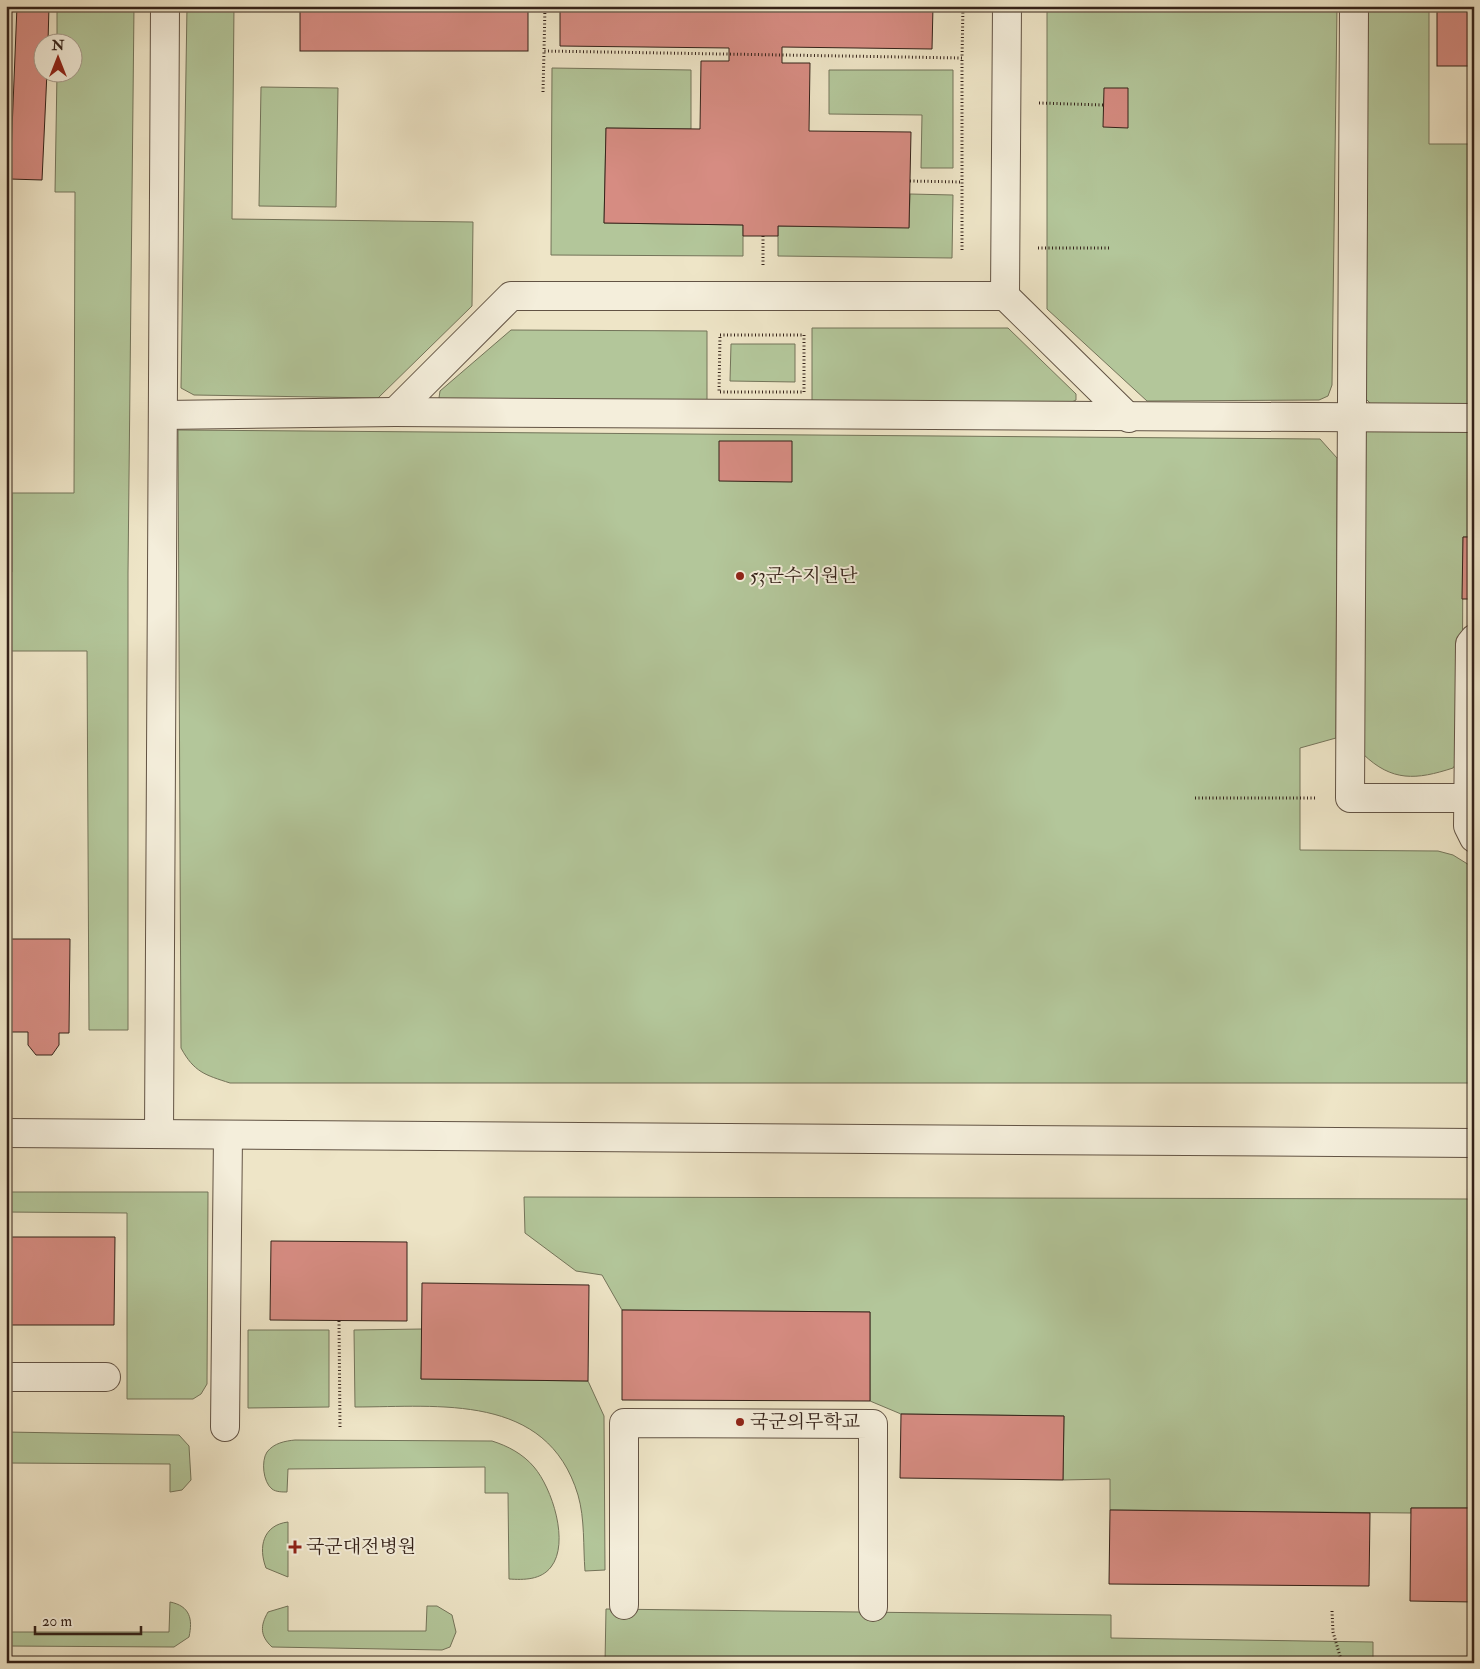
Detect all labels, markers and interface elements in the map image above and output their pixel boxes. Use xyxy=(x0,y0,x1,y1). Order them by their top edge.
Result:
north arrow xyxy=(32,32,82,82)
text: N xyxy=(51,37,65,54)
place label: 53군수지원단 xyxy=(750,564,858,588)
marker: 53군수지원단 xyxy=(734,570,746,582)
place label: 국군의무학교 xyxy=(750,1410,860,1434)
marker: 국군의무학교 xyxy=(734,1416,746,1428)
place label: 국군대전병원 xyxy=(306,1535,416,1559)
marker: 국군대전병원 xyxy=(288,1540,302,1554)
scale bar xyxy=(35,1604,141,1636)
text: 20 m xyxy=(42,1612,72,1631)

